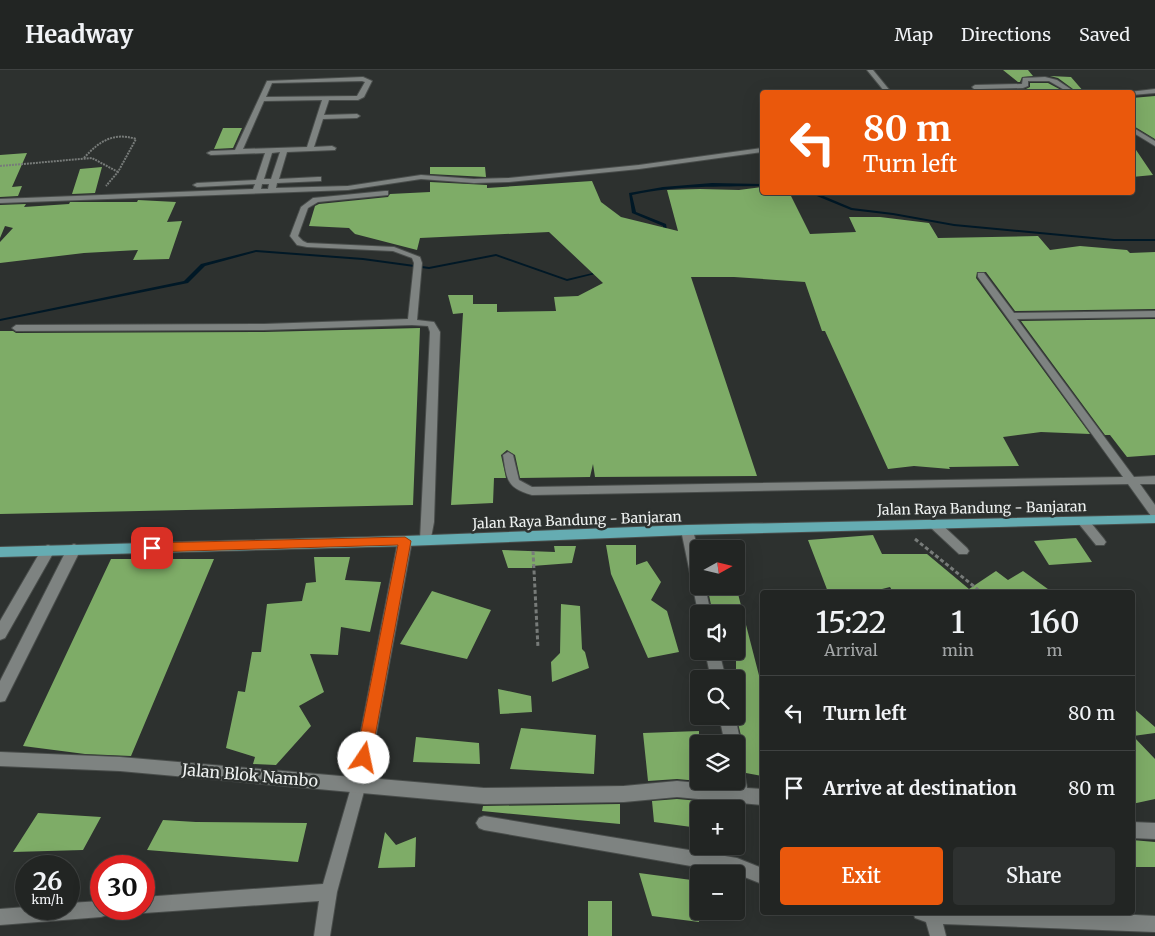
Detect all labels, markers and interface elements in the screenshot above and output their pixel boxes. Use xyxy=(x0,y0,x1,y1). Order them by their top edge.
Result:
text: Headway xyxy=(25,19,133,50)
text: Map xyxy=(895,23,933,46)
text: Directions xyxy=(961,23,1051,46)
text: Saved xyxy=(1079,23,1130,46)
text: 80 m xyxy=(863,107,951,151)
icon: left xyxy=(780,110,845,175)
text: Turn left xyxy=(863,150,957,178)
street label: Jalan Raya Bandung - Banjaran xyxy=(876,497,1087,519)
street label: Jalan Raya Bandung - Banjaran xyxy=(471,507,682,533)
pin xyxy=(131,527,173,569)
icon: arrive xyxy=(138,534,166,562)
north arrow xyxy=(690,540,745,595)
map controls xyxy=(690,540,745,920)
text: 15:22 xyxy=(815,603,887,641)
text: 1 xyxy=(951,603,965,641)
text: 160 xyxy=(1029,603,1080,641)
button: sound xyxy=(690,605,745,660)
text: Arrival xyxy=(824,640,878,660)
text: min xyxy=(942,640,974,660)
text: m xyxy=(1046,640,1062,660)
button: search xyxy=(690,670,745,725)
icon: left xyxy=(780,699,808,727)
text: Turn left xyxy=(823,701,907,725)
text: 80 m xyxy=(1068,701,1115,725)
position arrow xyxy=(337,731,389,783)
button: layers xyxy=(690,735,745,790)
street label: Jalan Blok Nambo xyxy=(180,759,319,791)
icon: arrive xyxy=(780,774,808,802)
text: Arrive at destination xyxy=(823,776,1017,800)
text: 80 m xyxy=(1068,776,1115,800)
button: + xyxy=(690,800,745,855)
button: Exit xyxy=(780,847,943,905)
button: Share xyxy=(953,847,1115,905)
speed limit sign: 30 xyxy=(90,855,155,920)
text: 26 xyxy=(33,865,62,897)
button: − xyxy=(690,865,745,920)
text: km/h xyxy=(32,892,63,907)

